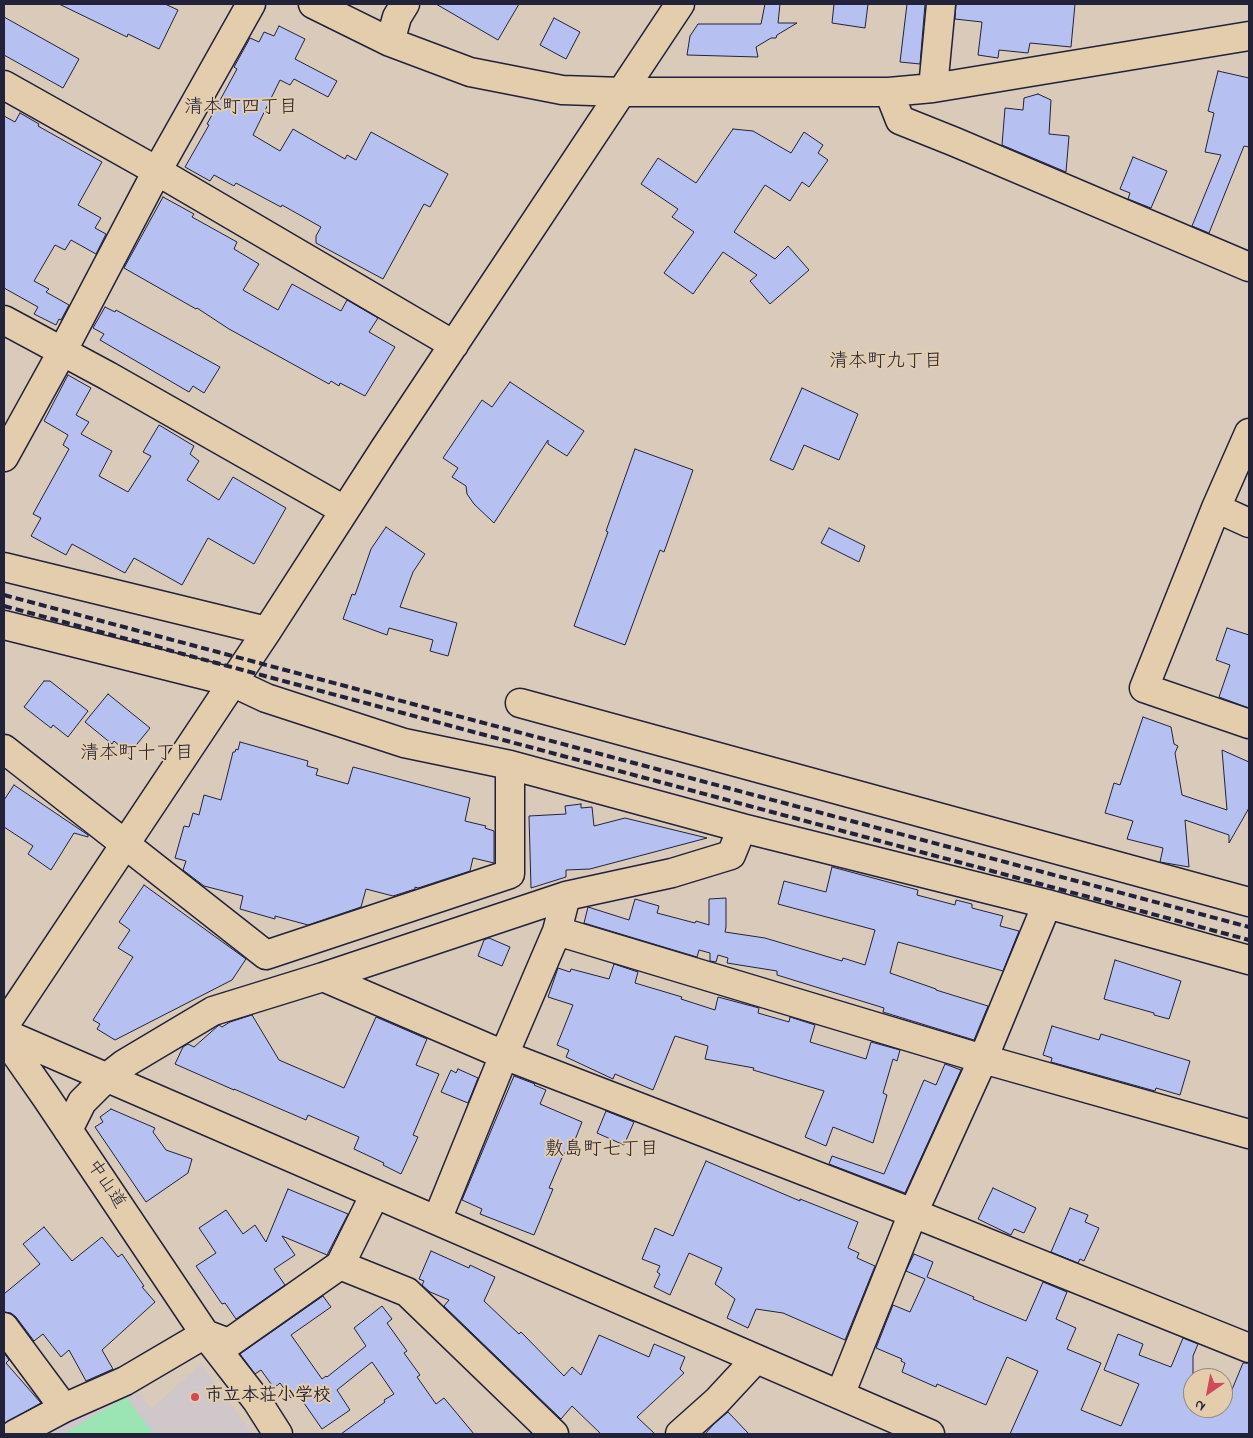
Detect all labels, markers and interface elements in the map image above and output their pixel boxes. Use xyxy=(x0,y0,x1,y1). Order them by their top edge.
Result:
district label: 清本町四丁目 xyxy=(184,98,298,120)
district label: 清本町九丁目 xyxy=(829,352,943,374)
district label: 清本町十丁目 xyxy=(80,744,194,766)
district label: 敷島町七丁目 xyxy=(545,1140,659,1162)
street label: 中山道 xyxy=(81,1157,129,1213)
north arrow xyxy=(1183,1368,1233,1418)
place label: 市立本荘小学校 xyxy=(205,1386,331,1408)
marker: 市立本荘小学校 xyxy=(189,1391,201,1403)
text: N xyxy=(1190,1394,1210,1417)

